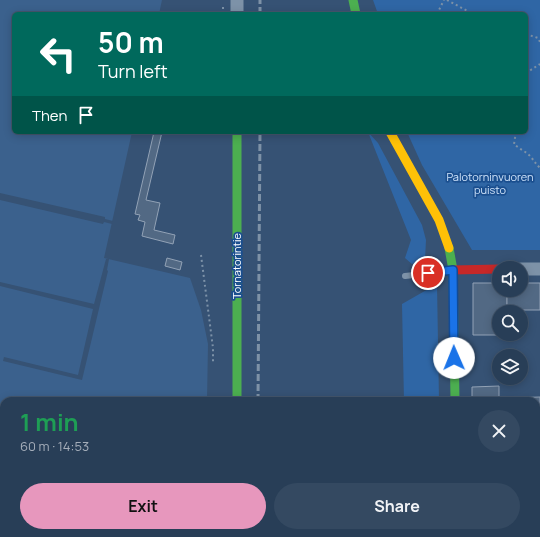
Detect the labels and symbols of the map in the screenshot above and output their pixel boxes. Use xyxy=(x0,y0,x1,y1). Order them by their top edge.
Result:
park label: Palotorninvuoren puisto xyxy=(446,169,534,197)
street label: Tornatorintie xyxy=(229,232,244,299)
pin xyxy=(411,256,445,290)
position arrow xyxy=(433,337,475,379)

